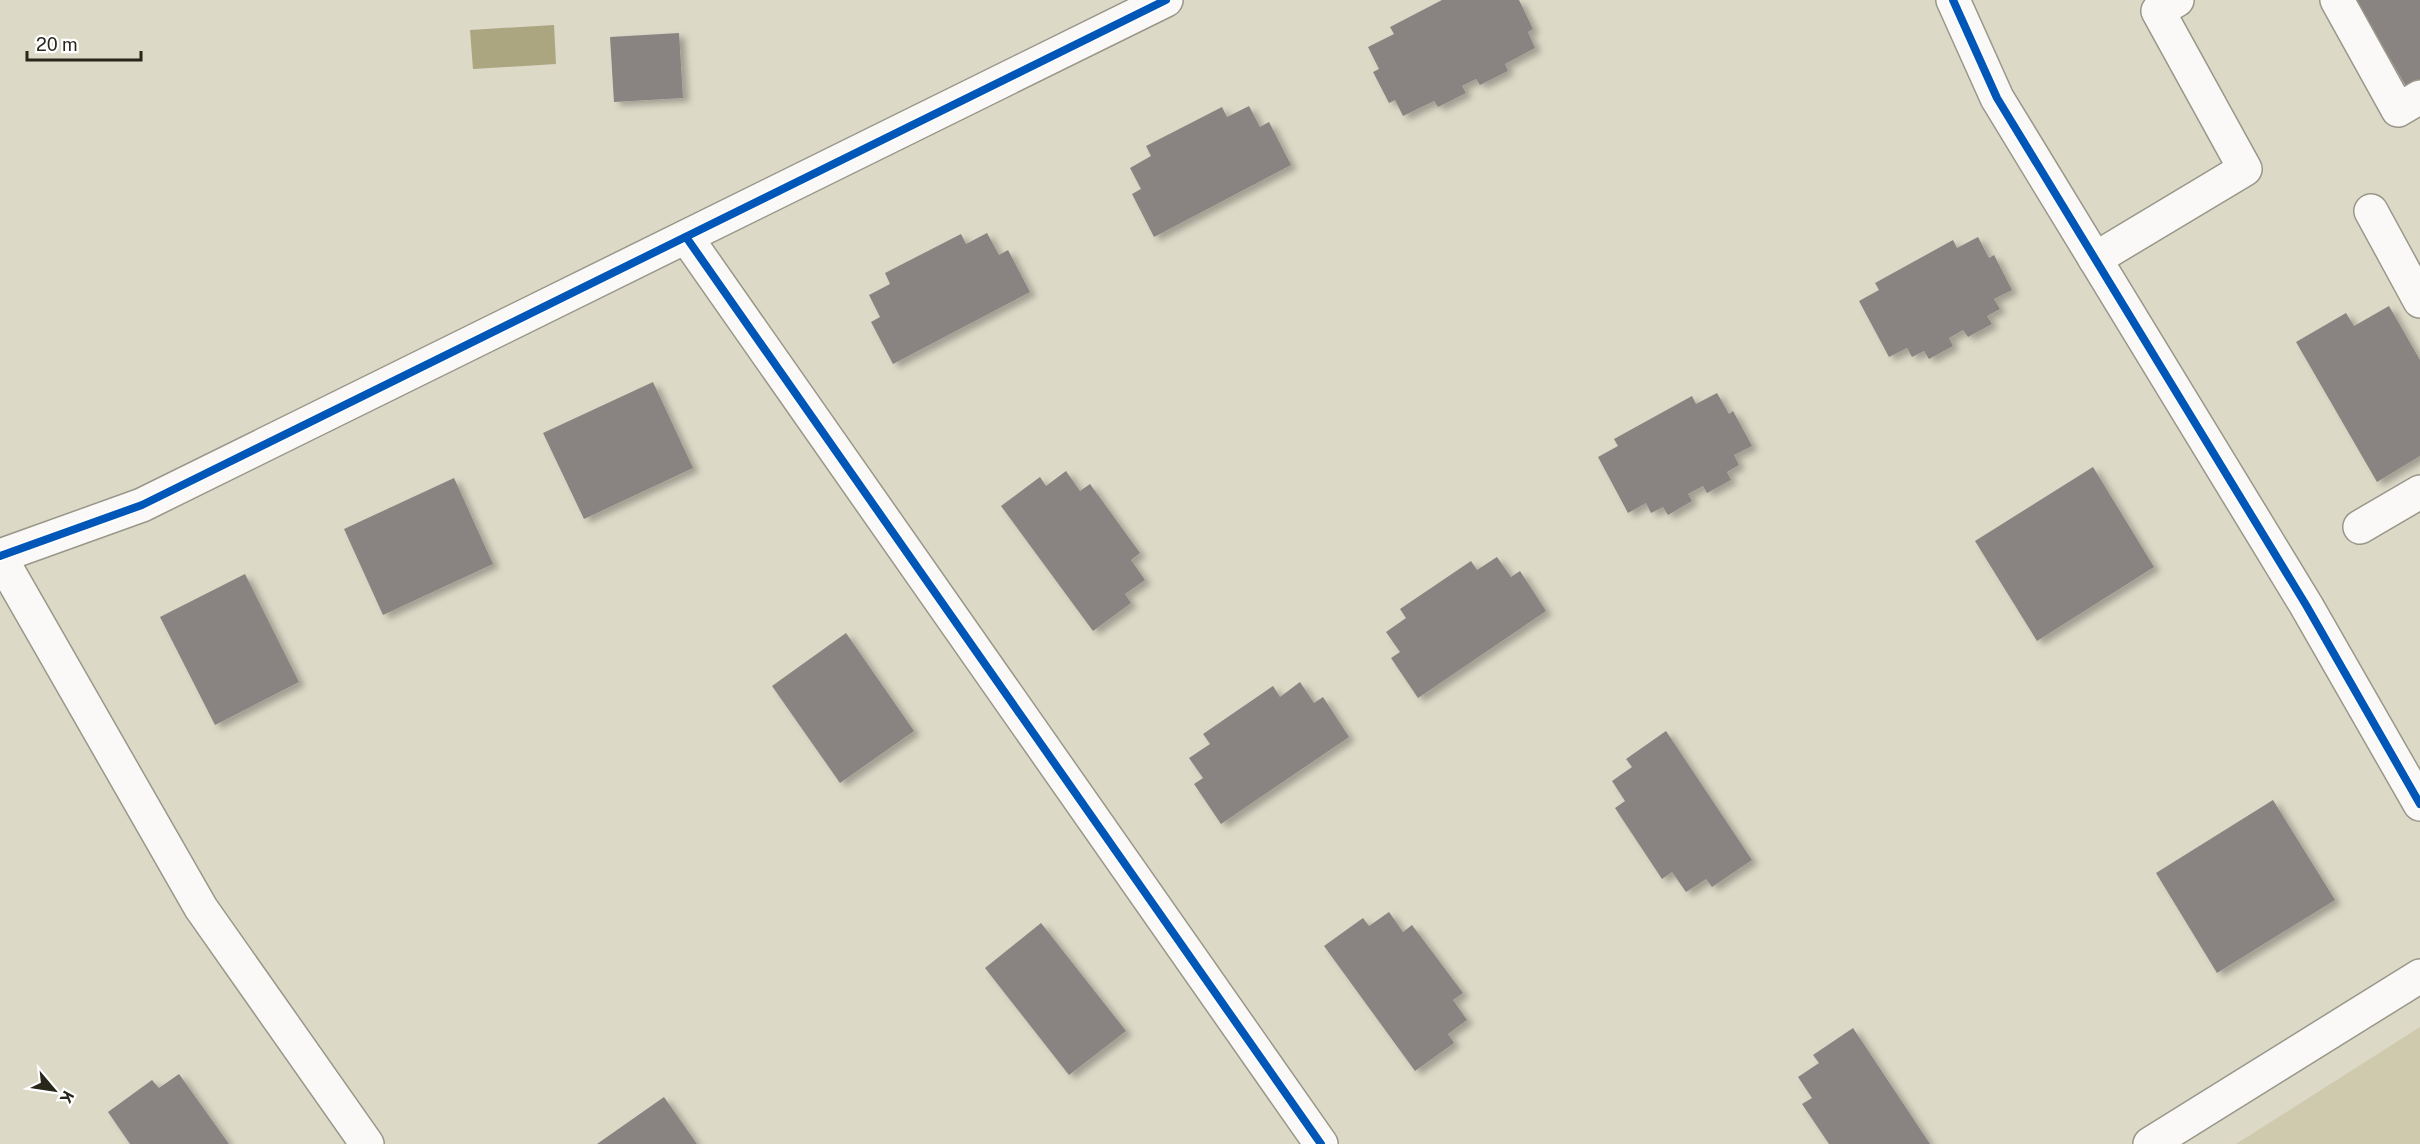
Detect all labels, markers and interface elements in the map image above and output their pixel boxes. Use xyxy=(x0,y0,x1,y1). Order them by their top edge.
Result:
scale bar xyxy=(27,24,141,62)
text: 20 m xyxy=(36,34,78,55)
north arrow xyxy=(24,1060,84,1120)
text: K xyxy=(55,1087,78,1107)

